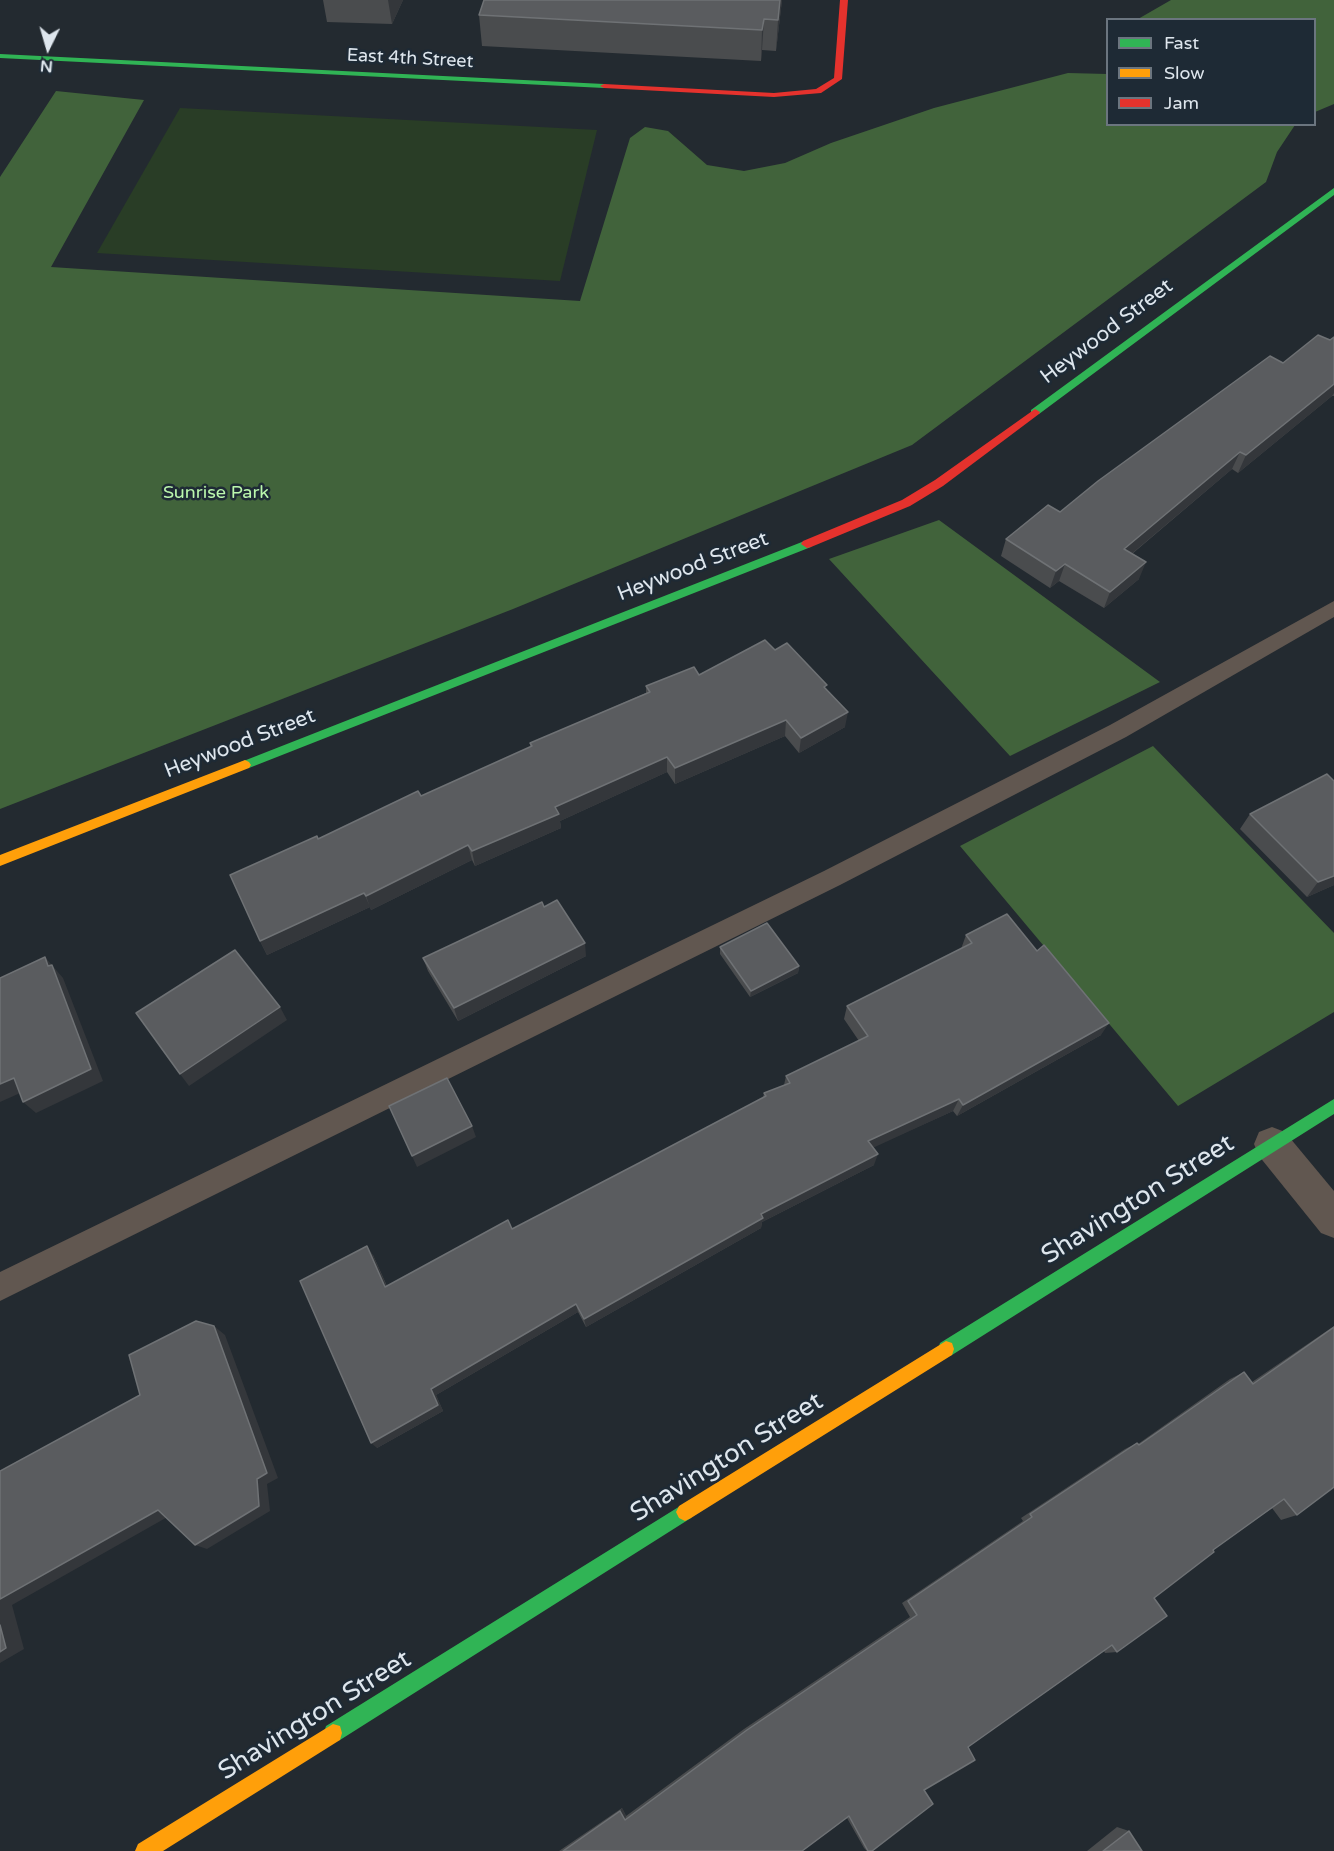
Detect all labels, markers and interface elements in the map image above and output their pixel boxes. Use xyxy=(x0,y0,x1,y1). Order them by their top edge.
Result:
north arrow xyxy=(18,18,78,78)
legend xyxy=(1106,18,1316,126)
text: Fast xyxy=(1164,32,1199,54)
street label: East 4th Street xyxy=(346,45,474,73)
text: N xyxy=(39,55,54,76)
text: Slow xyxy=(1164,62,1205,84)
text: Jam xyxy=(1164,92,1199,114)
street label: Heywood Street xyxy=(1036,274,1178,390)
park label: Sunrise Park xyxy=(163,482,269,504)
street label: Heywood Street xyxy=(614,527,772,607)
street label: Heywood Street xyxy=(161,704,319,784)
street label: Shavington Street xyxy=(1036,1128,1240,1272)
street label: Shavington Street xyxy=(625,1386,829,1530)
street label: Shavington Street xyxy=(213,1644,417,1788)

